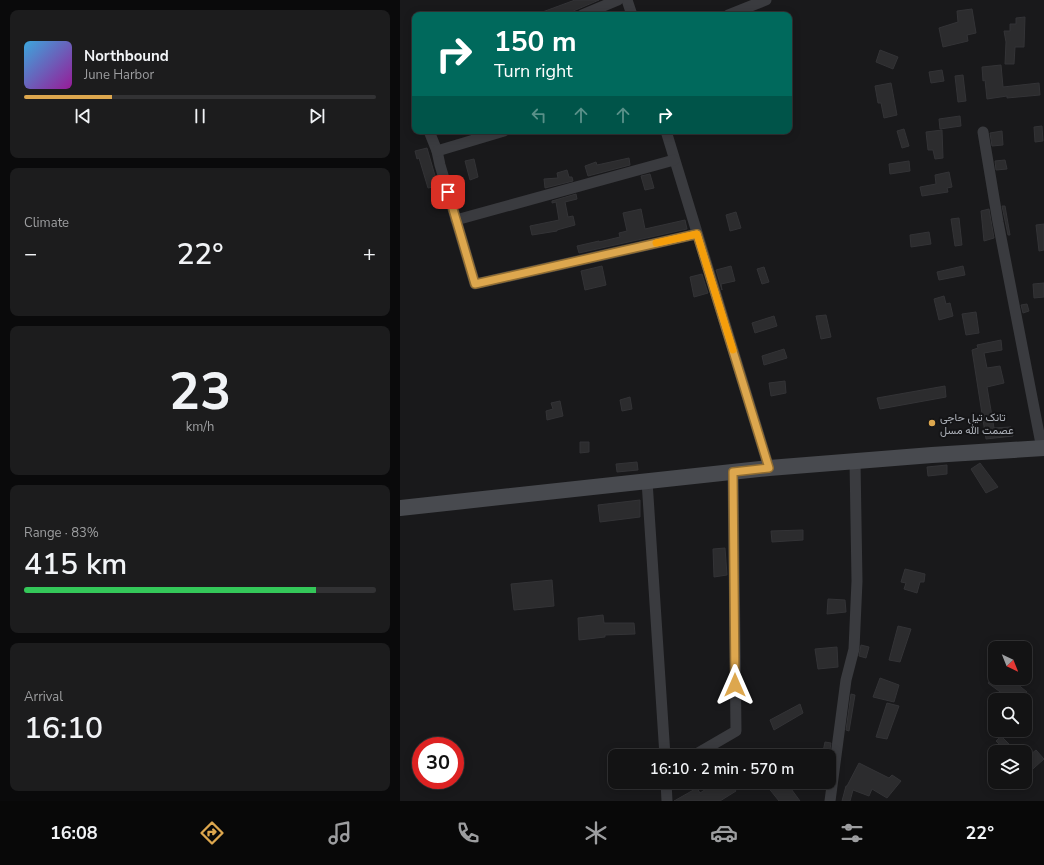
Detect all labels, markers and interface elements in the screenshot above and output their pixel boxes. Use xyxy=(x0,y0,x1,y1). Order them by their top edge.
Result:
text: 150 m xyxy=(494,23,577,61)
icon: right xyxy=(428,28,480,80)
text: Northbound xyxy=(84,46,169,66)
text: Turn right xyxy=(494,59,573,83)
text: June Harbor xyxy=(84,66,154,84)
icon: left xyxy=(528,104,550,126)
icon: ahead xyxy=(570,104,592,126)
icon: ahead xyxy=(612,104,634,126)
icon: right xyxy=(654,104,676,126)
icon: previous xyxy=(72,105,94,127)
icon: pause xyxy=(189,105,211,127)
icon: next xyxy=(306,105,328,127)
pin xyxy=(431,175,465,209)
icon: arrive xyxy=(437,181,459,203)
text: Climate xyxy=(24,214,69,232)
text: 22° xyxy=(176,234,224,275)
text: − xyxy=(24,239,37,269)
text: + xyxy=(363,239,376,269)
text: 23 xyxy=(169,356,231,427)
place label: تانک تیل حاجی عصمت الله مسل xyxy=(940,410,1014,438)
text: km/h xyxy=(186,418,214,436)
marker: تانک تیل حاجی عصمت الله مسل xyxy=(927,418,937,428)
text: Range · 83% xyxy=(24,524,99,542)
text: 415 km xyxy=(24,544,127,585)
north arrow xyxy=(988,641,1032,685)
map controls xyxy=(988,641,1032,789)
position arrow xyxy=(714,664,756,706)
text: Arrival xyxy=(24,688,63,706)
button: search xyxy=(988,693,1032,737)
text: 16:10 xyxy=(24,708,103,749)
speed limit sign: 30 xyxy=(412,737,464,789)
button: layers xyxy=(988,745,1032,789)
text: 16:10 · 2 min · 570 m xyxy=(650,759,794,779)
icon: directions xyxy=(198,819,226,847)
icon: music xyxy=(326,819,354,847)
icon: phone xyxy=(454,819,482,847)
icon: climate xyxy=(582,819,610,847)
icon: car xyxy=(710,819,738,847)
icon: filters xyxy=(838,819,866,847)
text: 16:08 xyxy=(50,821,98,845)
text: 22° xyxy=(966,821,994,845)

